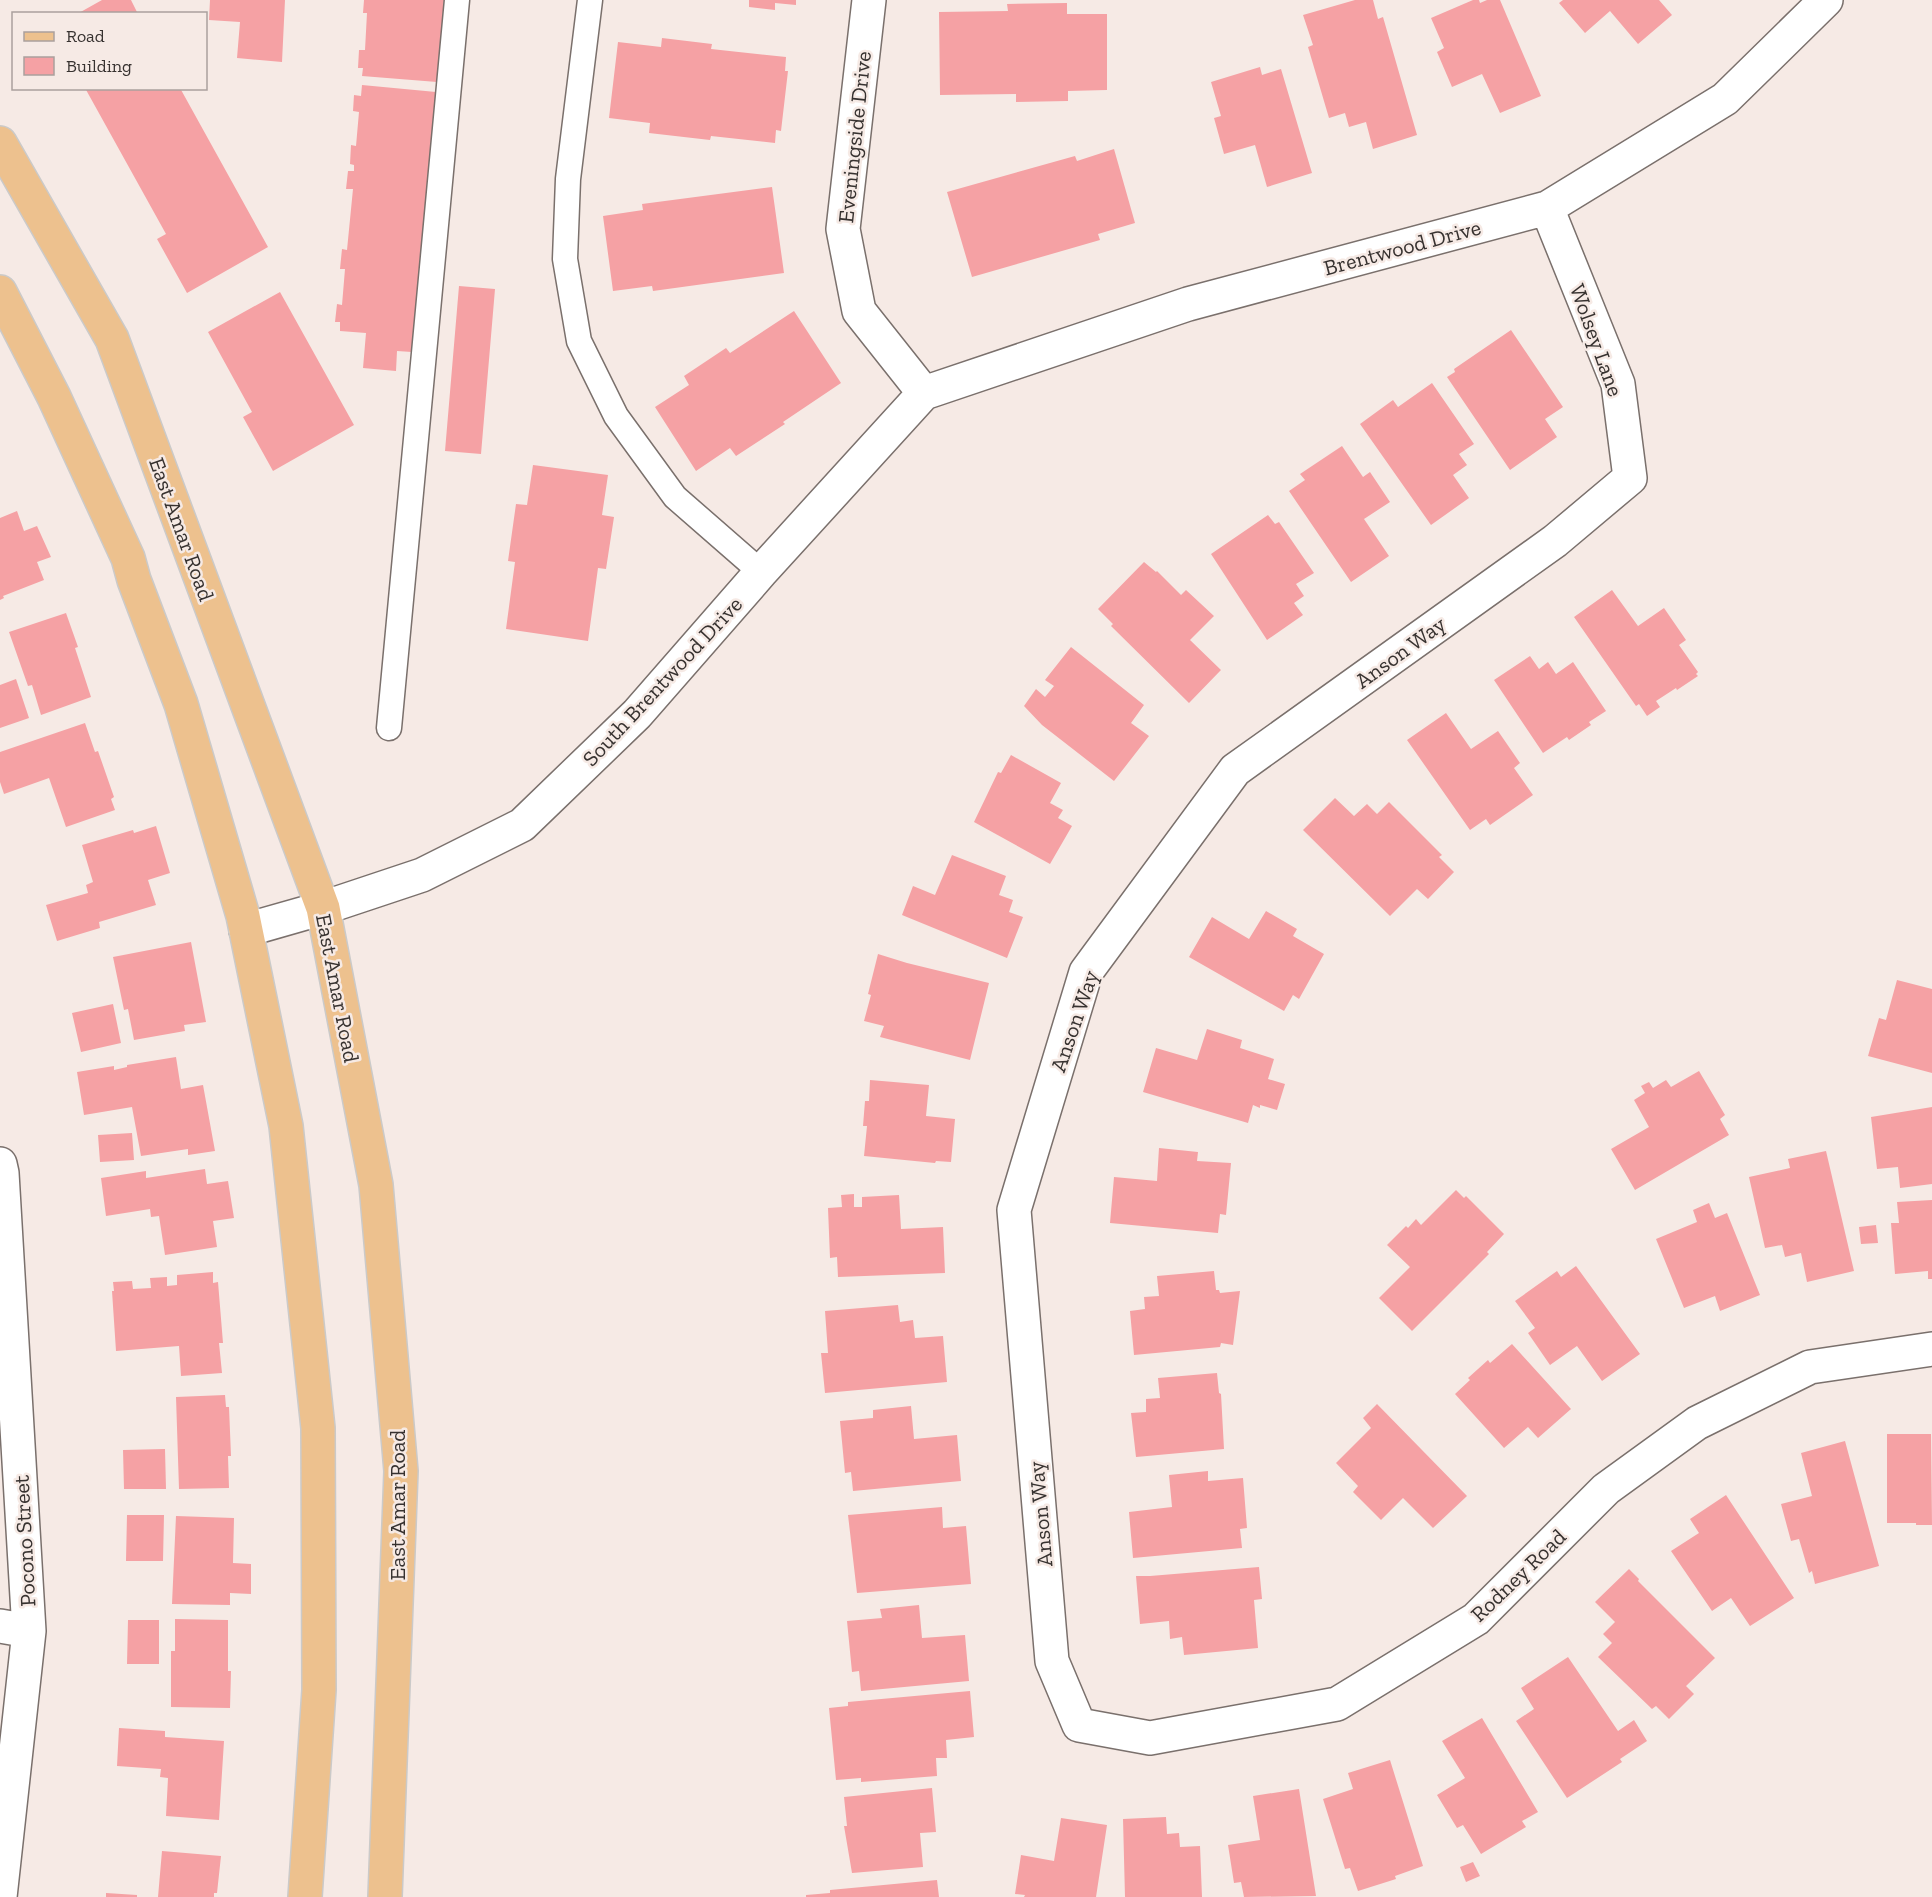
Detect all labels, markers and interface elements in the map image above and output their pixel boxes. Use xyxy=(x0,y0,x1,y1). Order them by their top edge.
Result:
legend xyxy=(12,12,207,90)
text: Road xyxy=(66,25,105,47)
street label: Eveningside Drive xyxy=(832,50,877,224)
text: Building xyxy=(66,55,132,77)
street label: Brentwood Drive xyxy=(1321,214,1484,281)
street label: Wolsey Lane xyxy=(1564,280,1629,400)
street label: East Amar Road xyxy=(143,454,220,605)
street label: South Brentwood Drive xyxy=(577,591,748,772)
street label: Anson Way xyxy=(1350,610,1452,694)
street label: East Amar Road xyxy=(310,912,365,1065)
street label: Anson Way xyxy=(1045,966,1105,1076)
street label: East Amar Road xyxy=(384,1430,411,1580)
street label: Anson Way xyxy=(1022,1459,1059,1568)
street label: Pocono Street xyxy=(8,1474,41,1607)
street label: Rodney Road xyxy=(1465,1523,1572,1628)

